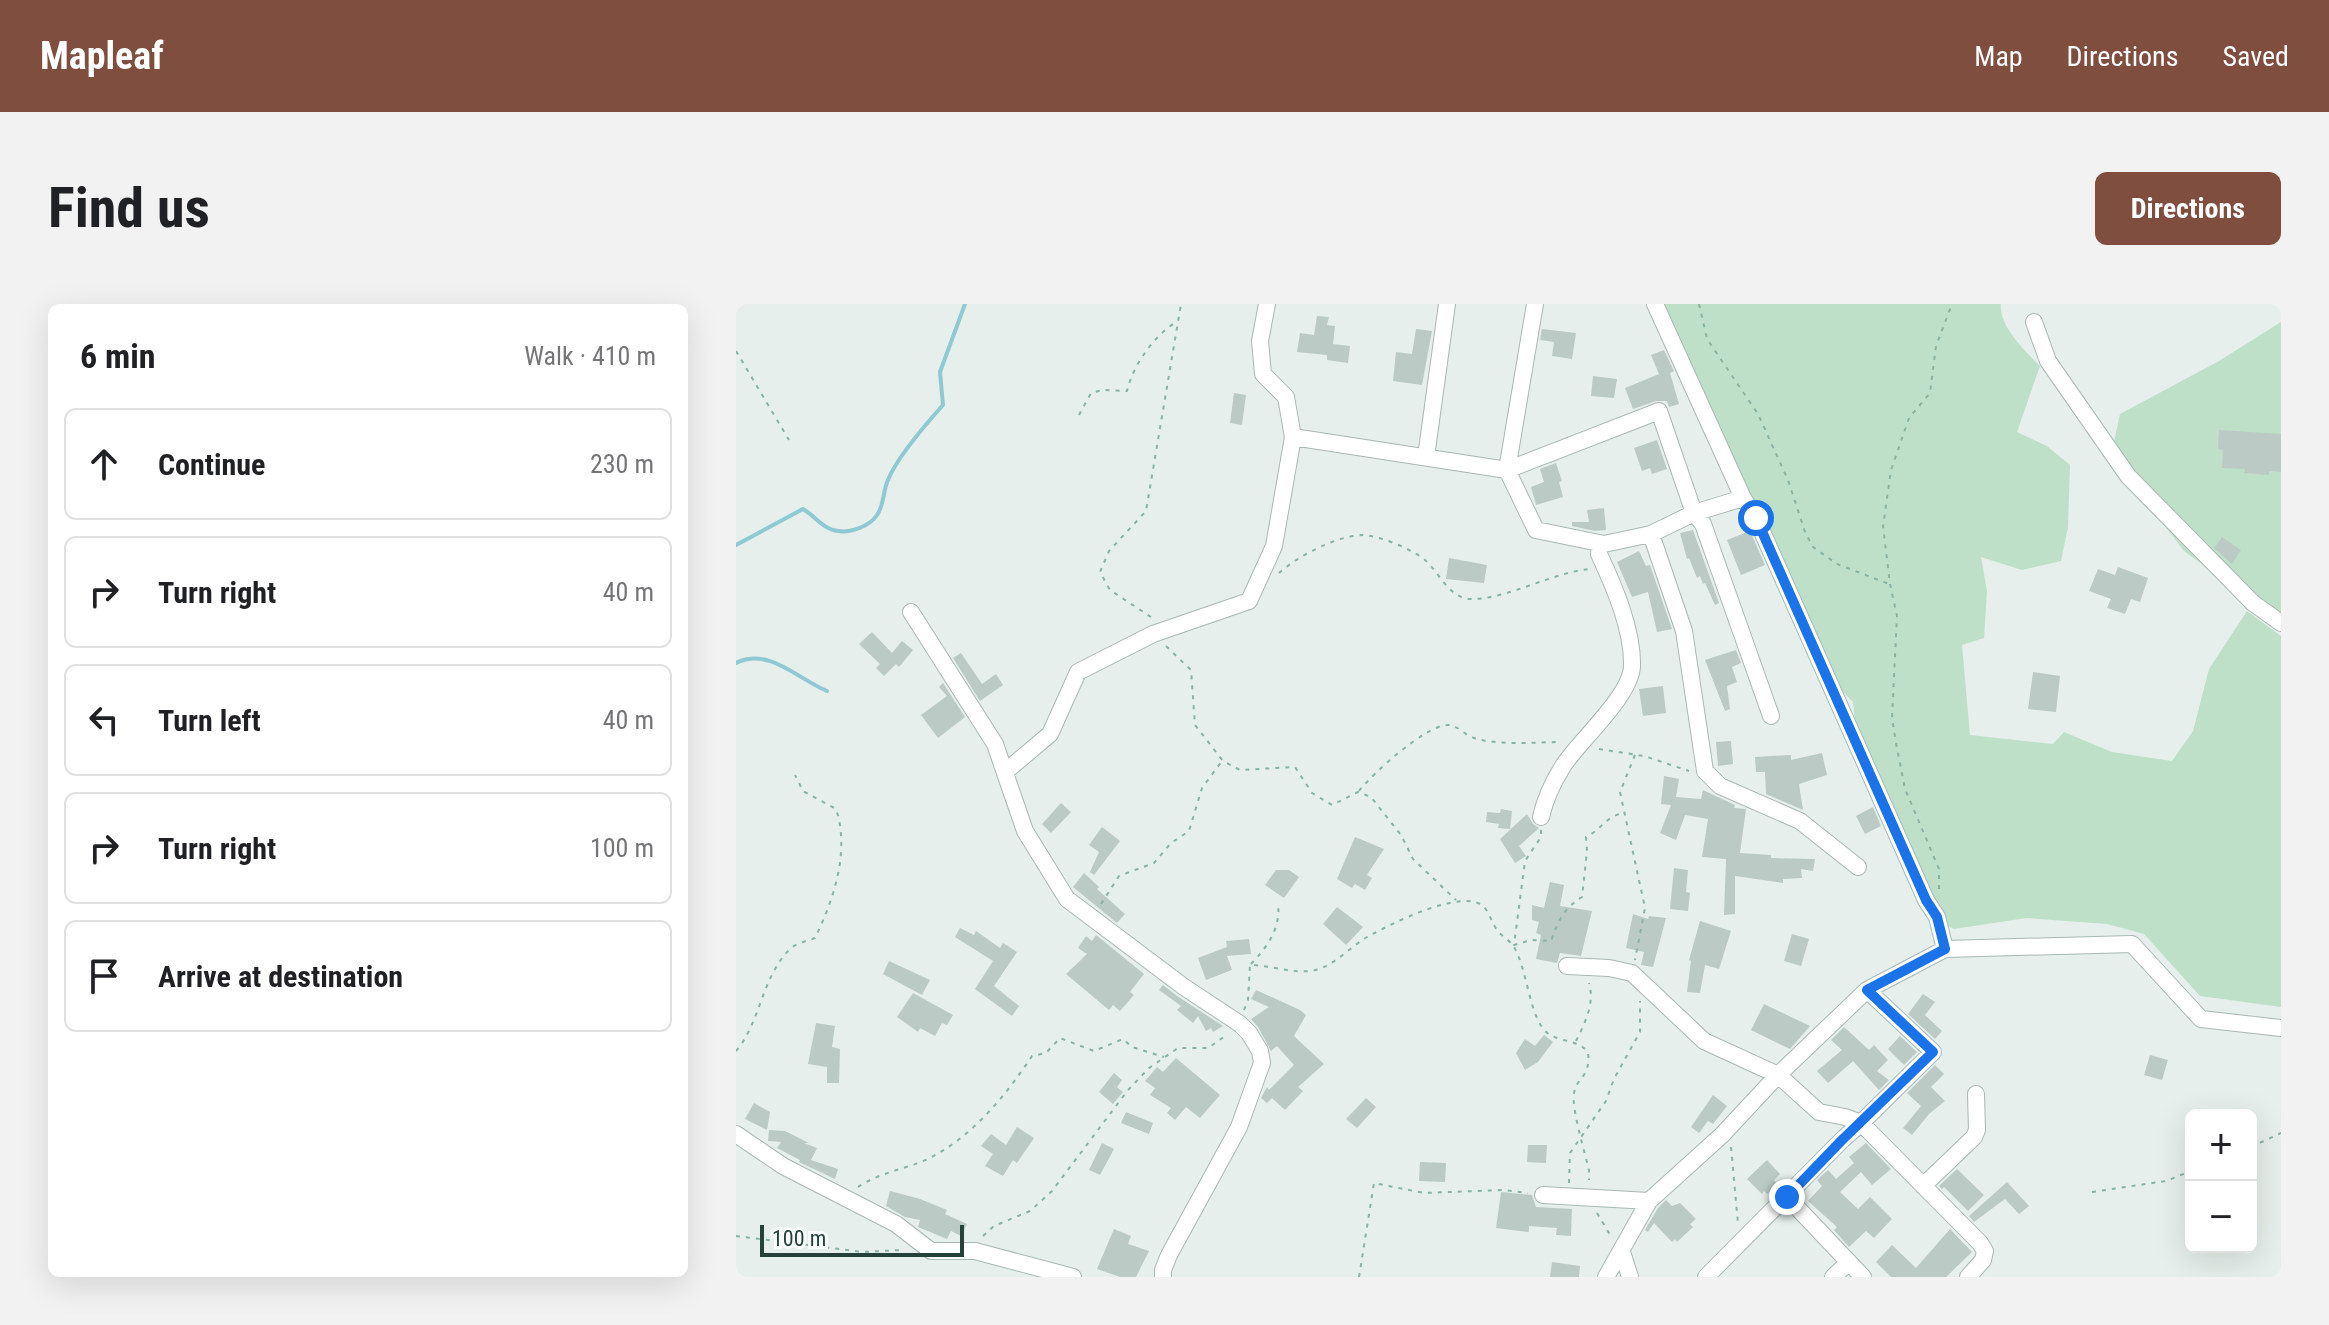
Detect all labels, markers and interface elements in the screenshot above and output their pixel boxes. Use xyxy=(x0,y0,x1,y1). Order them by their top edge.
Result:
text: Mapleaf xyxy=(40,34,164,78)
text: Map xyxy=(1974,40,2023,73)
text: Directions xyxy=(2067,40,2178,73)
text: Saved xyxy=(2222,40,2289,73)
button: Directions xyxy=(2095,172,2281,245)
text: Find us xyxy=(48,175,210,241)
text: 6 min xyxy=(80,336,156,376)
text: Walk · 410 m xyxy=(524,341,656,371)
icon: ahead xyxy=(82,442,126,486)
text: Continue xyxy=(158,447,265,482)
text: 230 m xyxy=(590,449,654,479)
route start xyxy=(1738,500,1774,536)
icon: right xyxy=(82,570,126,614)
text: Turn right xyxy=(158,575,276,610)
text: 40 m xyxy=(603,577,654,607)
icon: left xyxy=(82,698,126,742)
text: Turn left xyxy=(158,703,261,738)
text: 40 m xyxy=(603,705,654,735)
icon: right xyxy=(82,826,126,870)
text: Turn right xyxy=(158,831,276,866)
text: 100 m xyxy=(590,833,654,863)
icon: arrive xyxy=(82,954,126,998)
text: Arrive at destination xyxy=(158,959,403,994)
map controls xyxy=(2185,1109,2257,1253)
button: + xyxy=(2185,1109,2257,1181)
route end xyxy=(1769,1179,1805,1215)
button: − xyxy=(2185,1181,2257,1253)
scale bar xyxy=(760,1221,964,1257)
text: 100 m xyxy=(772,1226,826,1251)

